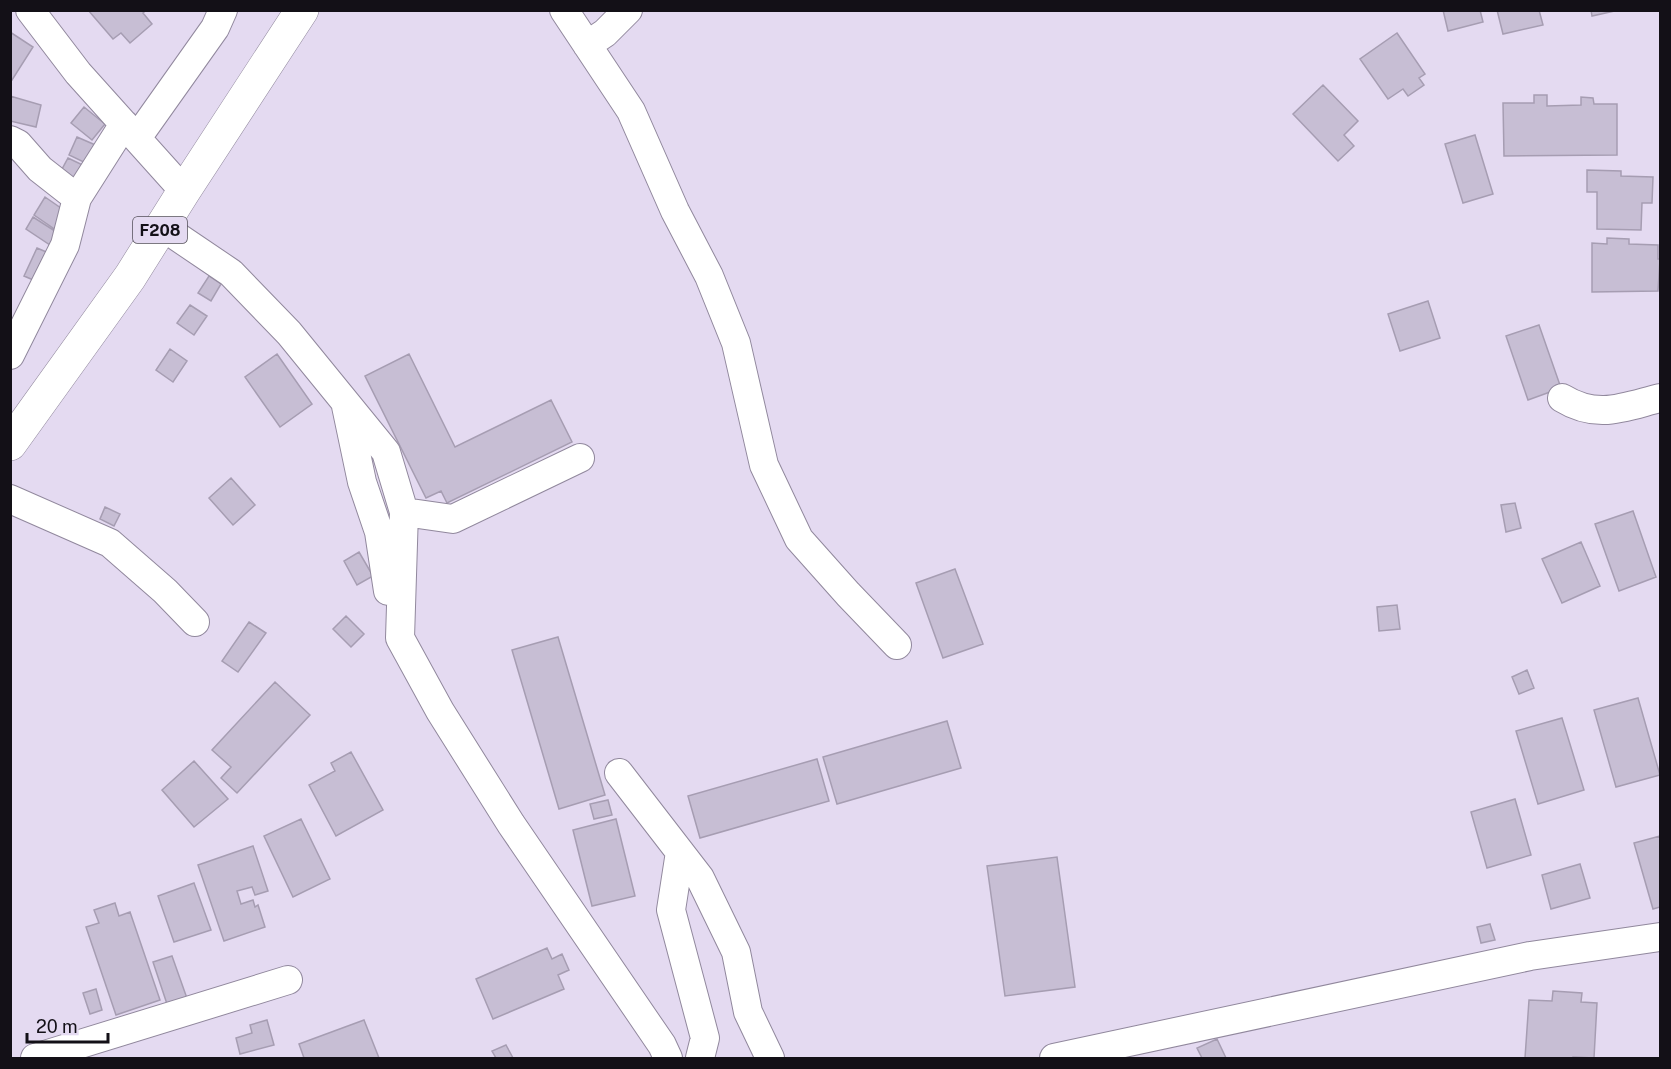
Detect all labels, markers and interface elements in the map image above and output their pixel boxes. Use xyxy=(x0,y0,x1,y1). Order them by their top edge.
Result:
road number: F208 xyxy=(133,217,187,243)
scale bar xyxy=(27,1006,108,1044)
text: 20 m xyxy=(36,1016,78,1037)

